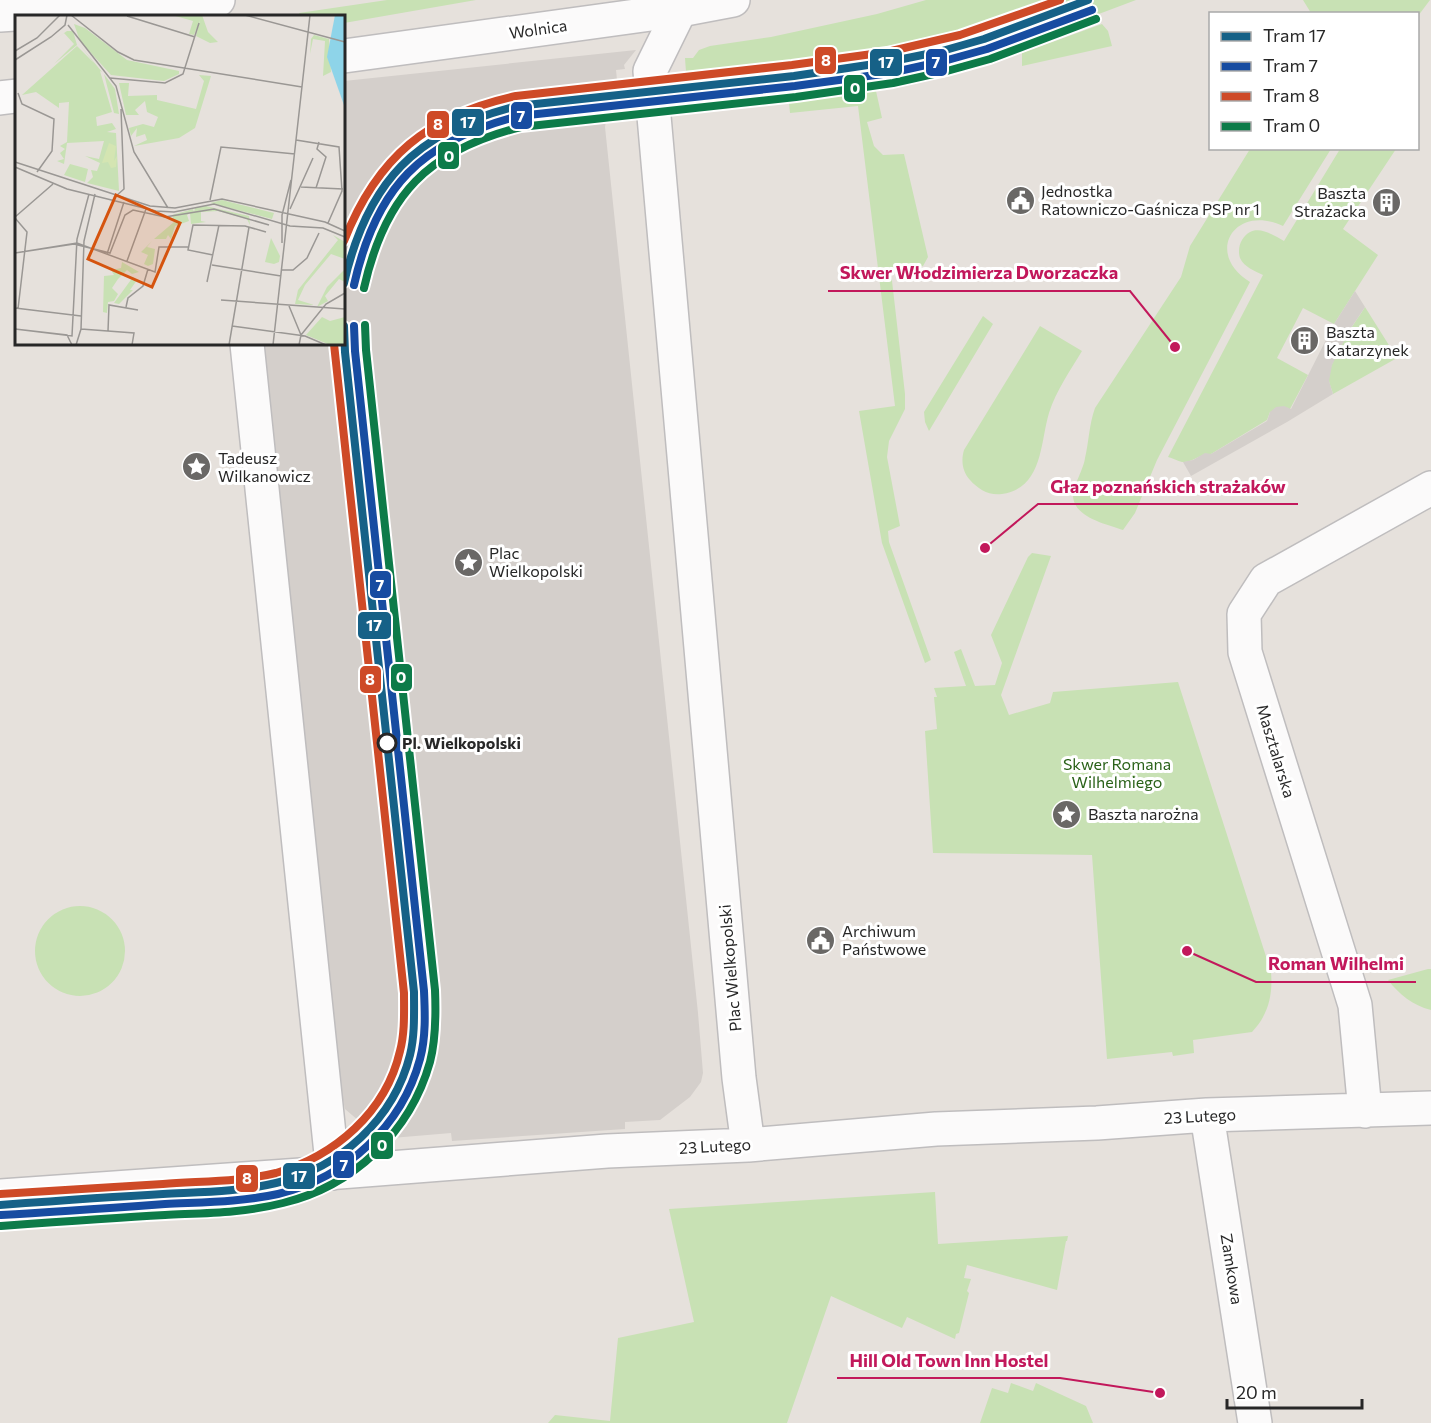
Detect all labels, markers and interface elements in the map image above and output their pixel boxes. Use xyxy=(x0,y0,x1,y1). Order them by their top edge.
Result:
legend xyxy=(1209,12,1419,150)
inset map xyxy=(15,15,345,345)
street label: Wolnica xyxy=(508,15,568,42)
text: Tram 17 xyxy=(1263,24,1326,46)
line badge: 8 xyxy=(814,46,837,75)
line badge: 17 xyxy=(869,48,903,77)
line badge: 7 xyxy=(925,48,948,77)
text: 8 xyxy=(821,50,831,69)
text: 17 xyxy=(878,52,894,71)
text: 7 xyxy=(932,52,941,71)
text: Tram 7 xyxy=(1263,54,1318,76)
line badge: 0 xyxy=(843,74,866,103)
text: 0 xyxy=(850,78,860,97)
text: Tram 8 xyxy=(1263,84,1320,106)
line badge: 7 xyxy=(510,101,533,130)
text: 7 xyxy=(517,106,526,125)
line badge: 17 xyxy=(451,108,485,137)
line badge: 8 xyxy=(426,110,450,139)
text: 17 xyxy=(460,112,476,131)
text: 8 xyxy=(433,114,443,133)
text: Tram 0 xyxy=(1263,114,1320,136)
line badge: 0 xyxy=(437,141,460,170)
text: 0 xyxy=(444,146,454,165)
place label: Jednostka Ratowniczo-Gaśnicza PSP nr 1 xyxy=(1041,181,1260,218)
place label: Baszta Strażacka xyxy=(1294,183,1366,220)
public building icon: Jednostka Ratowniczo-Gaśnicza PSP nr 1 xyxy=(1004,184,1036,216)
building icon: Baszta Strażacka xyxy=(1371,186,1403,218)
callout: Skwer Włodzimierza Dworzaczka xyxy=(828,255,1130,291)
text: Skwer Włodzimierza Dworzaczka xyxy=(840,261,1118,283)
place label: Baszta Katarzynek xyxy=(1326,322,1409,359)
building icon: Baszta Katarzynek xyxy=(1289,325,1321,357)
place label: Tadeusz Wilkanowicz xyxy=(218,448,311,485)
place icon: Tadeusz Wilkanowicz xyxy=(181,451,213,483)
callout: Głaz poznańskich strażaków xyxy=(1038,468,1298,504)
text: Głaz poznańskich strażaków xyxy=(1050,475,1286,497)
place label: Plac Wielkopolski xyxy=(489,543,583,580)
place icon: Plac Wielkopolski xyxy=(452,546,484,578)
line badge: 7 xyxy=(369,570,392,599)
text: 7 xyxy=(376,575,385,594)
line badge: 17 xyxy=(357,611,392,640)
text: 17 xyxy=(366,615,382,634)
line badge: 0 xyxy=(390,663,413,692)
line badge: 8 xyxy=(359,665,382,694)
text: 0 xyxy=(396,667,406,686)
text: 8 xyxy=(365,669,375,688)
street label: Masztalarska xyxy=(1253,702,1300,800)
marker: Pl. Wielkopolski xyxy=(377,733,397,753)
place label: Pl. Wielkopolski xyxy=(402,733,521,752)
park label: Skwer Romana Wilhelmiego xyxy=(1063,754,1171,791)
place icon: Baszta narożna xyxy=(1051,798,1083,830)
place label: Baszta narożna xyxy=(1088,804,1199,823)
street label: Plac Wielkopolski xyxy=(714,904,745,1032)
place label: Archiwum Państwowe xyxy=(842,921,926,958)
public building icon: Archiwum Państwowe xyxy=(805,924,837,956)
callout: Roman Wilhelmi xyxy=(1256,946,1416,982)
text: Roman Wilhelmi xyxy=(1268,952,1404,974)
street label: 23 Lutego xyxy=(1163,1104,1236,1127)
line badge: 0 xyxy=(370,1131,394,1160)
street label: 23 Lutego xyxy=(678,1134,751,1157)
text: 0 xyxy=(377,1135,387,1154)
line badge: 7 xyxy=(332,1150,355,1179)
text: 7 xyxy=(340,1155,349,1174)
line badge: 17 xyxy=(282,1162,316,1190)
line badge: 8 xyxy=(235,1164,259,1193)
text: 17 xyxy=(291,1166,307,1185)
text: 8 xyxy=(242,1168,252,1187)
street label: Zamkowa xyxy=(1218,1232,1247,1306)
callout: Hill Old Town Inn Hostel xyxy=(837,1342,1060,1378)
text: Hill Old Town Inn Hostel xyxy=(850,1349,1048,1371)
scale bar xyxy=(1227,1372,1362,1410)
text: 20 m xyxy=(1236,1381,1277,1403)

